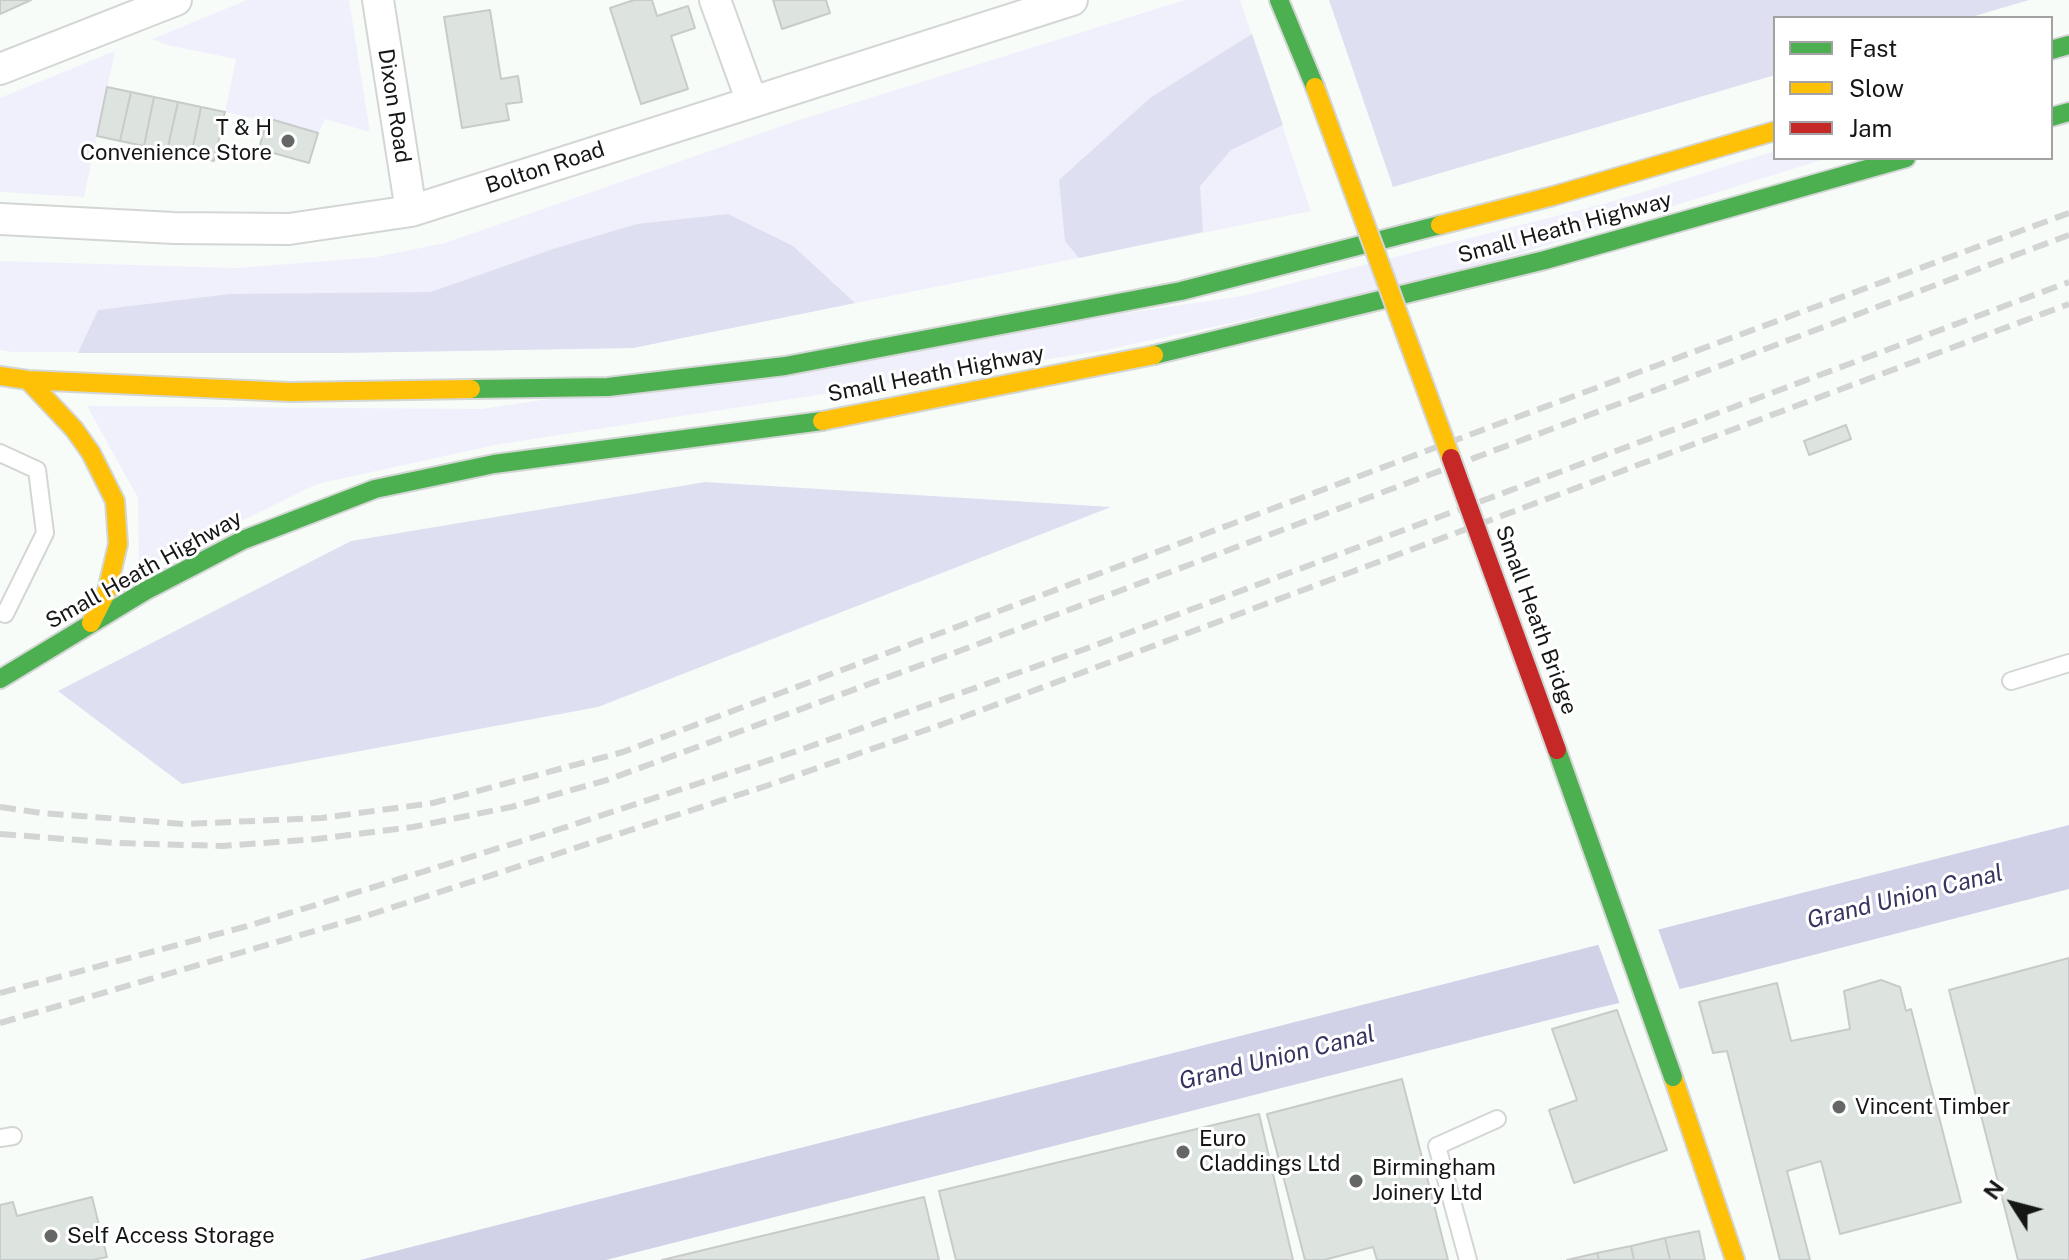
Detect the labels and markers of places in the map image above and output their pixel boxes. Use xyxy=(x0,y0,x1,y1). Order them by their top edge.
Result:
place label: T & H Convenience Store xyxy=(80,115,272,166)
marker: T & H Convenience Store xyxy=(279,132,297,150)
place label: Vincent Timber xyxy=(1855,1094,2010,1120)
marker: Vincent Timber xyxy=(1830,1098,1848,1116)
place label: Euro Claddings Ltd xyxy=(1199,1126,1340,1178)
marker: Euro Claddings Ltd xyxy=(1174,1143,1192,1161)
place label: Birmingham Joinery Ltd xyxy=(1372,1155,1496,1206)
marker: Birmingham Joinery Ltd xyxy=(1347,1172,1365,1190)
place label: Self Access Storage xyxy=(67,1223,275,1249)
marker: Self Access Storage xyxy=(42,1227,60,1245)

